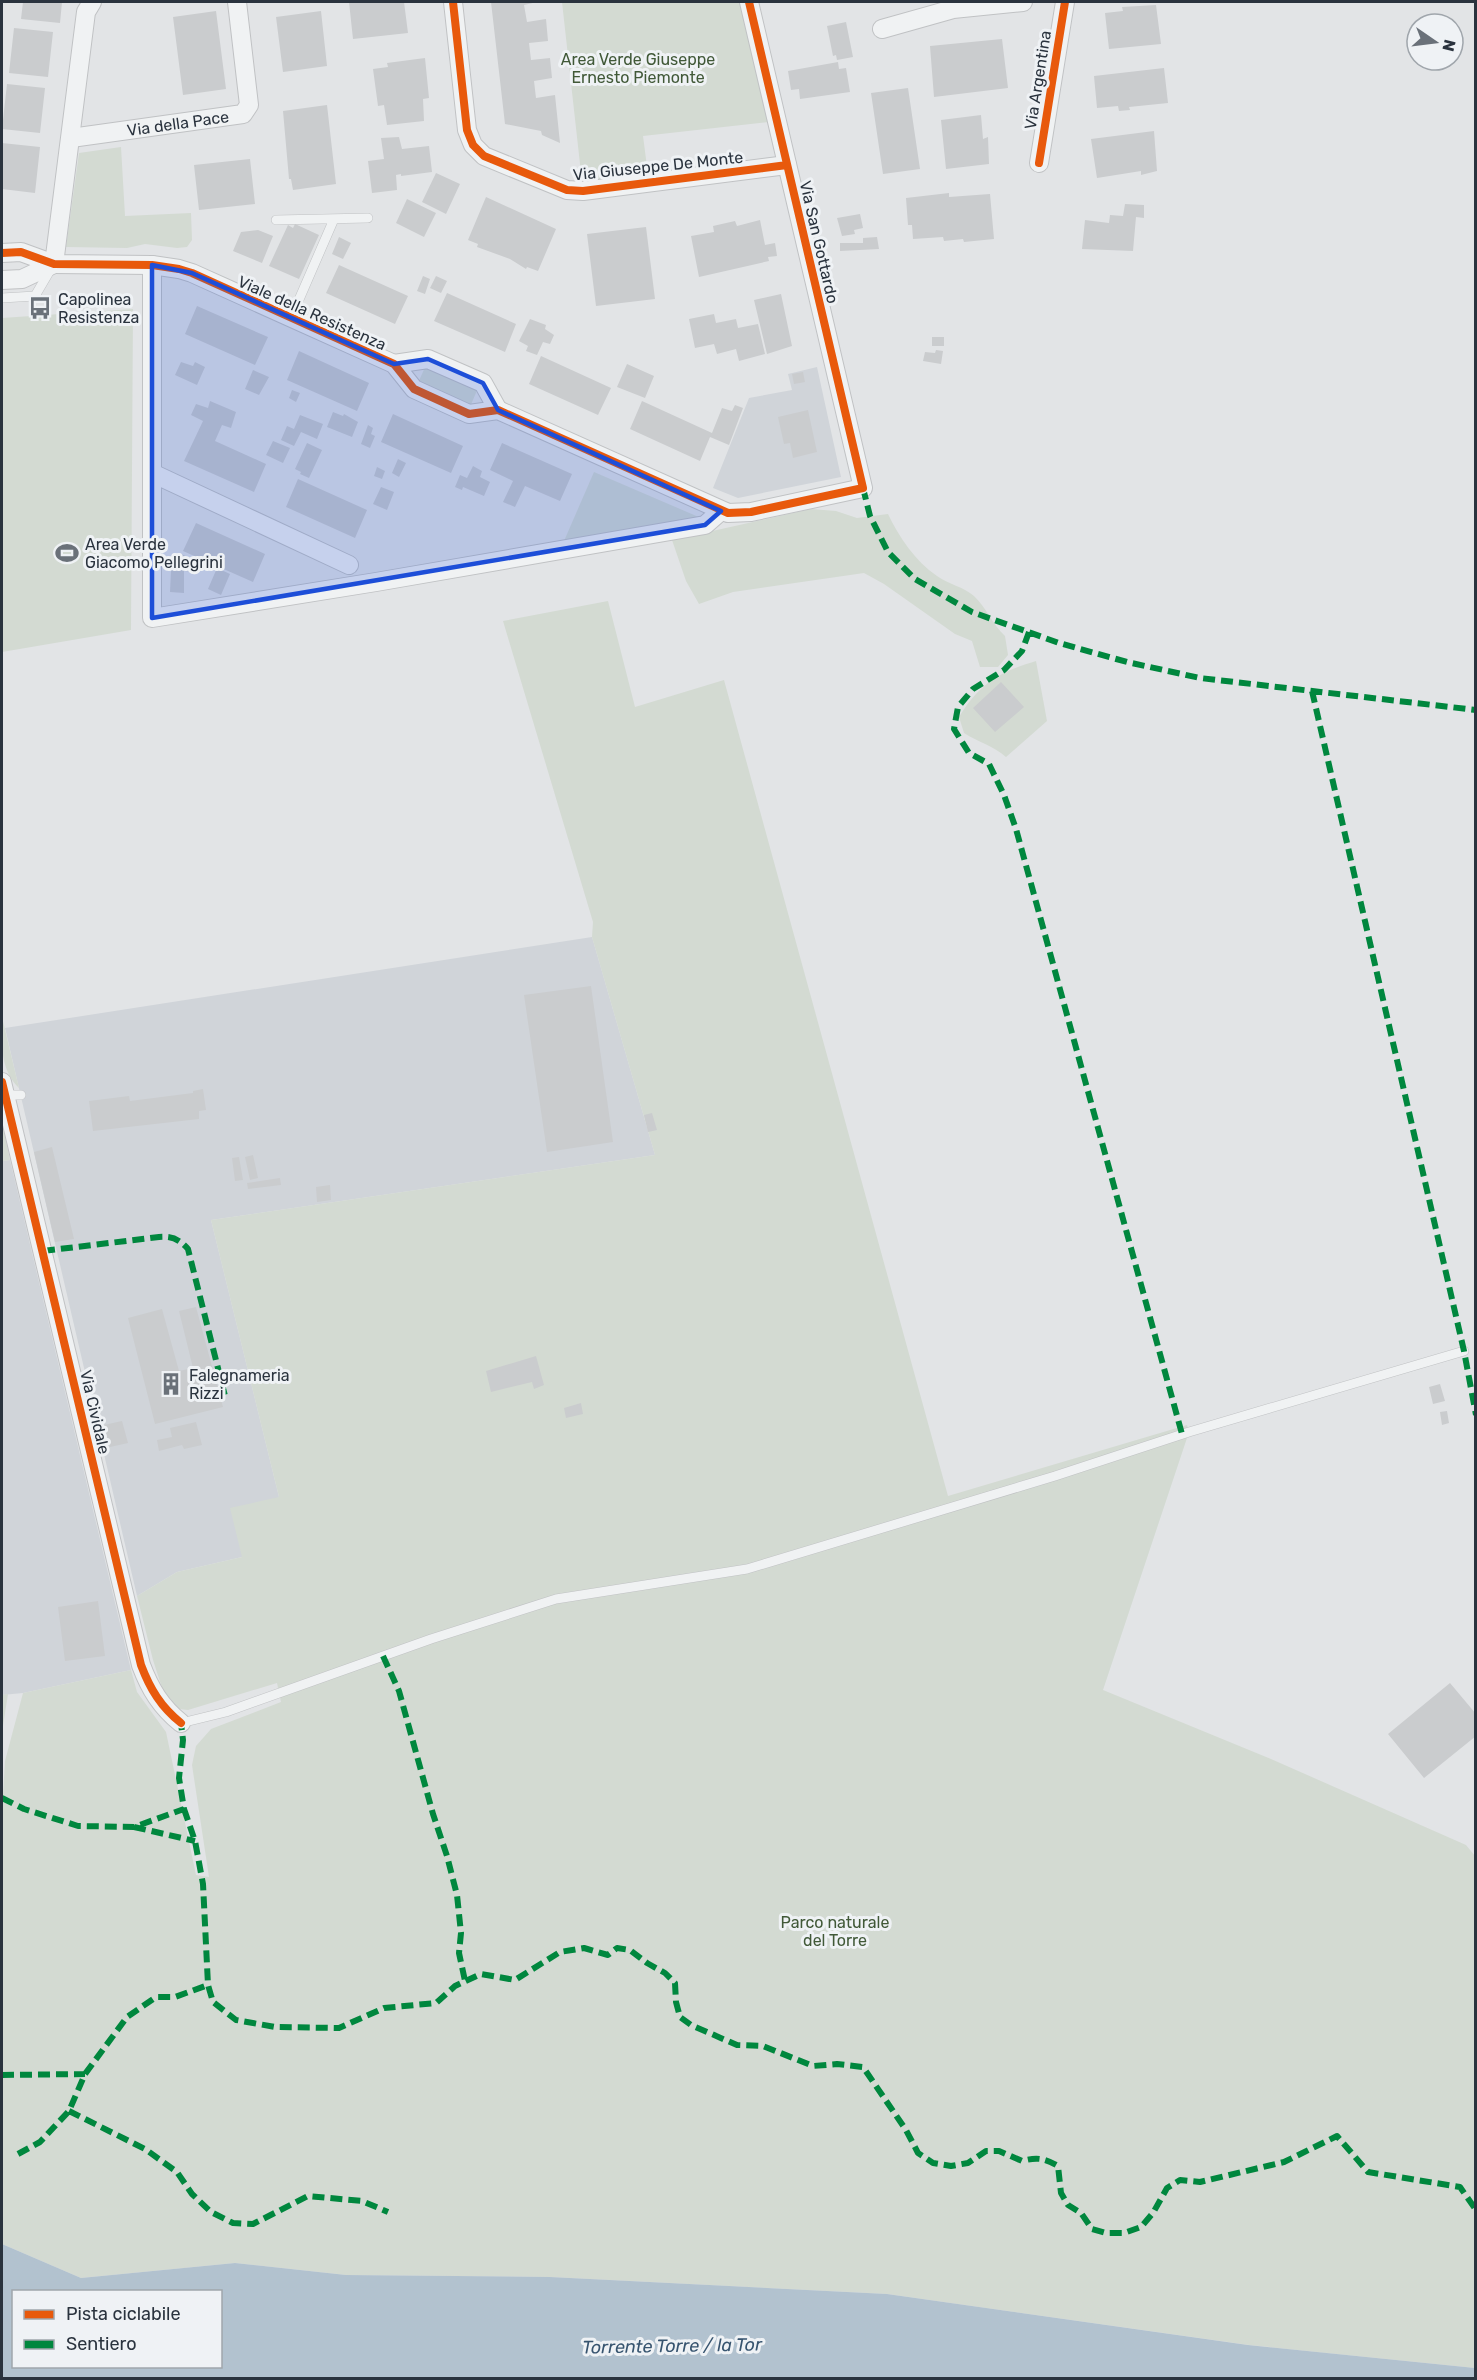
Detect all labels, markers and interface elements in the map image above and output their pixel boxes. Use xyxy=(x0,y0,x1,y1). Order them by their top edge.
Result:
north arrow xyxy=(1405,12,1465,72)
street label: Via Argentina xyxy=(1021,29,1055,131)
text: N xyxy=(1438,38,1460,53)
park label: Area Verde Giuseppe Ernesto Piemonte xyxy=(561,50,715,87)
street label: Via della Pace xyxy=(126,107,230,140)
street label: Via Giuseppe De Monte xyxy=(572,148,744,184)
street label: Via San Gottardo xyxy=(796,179,842,305)
street label: Viale della Resistenza xyxy=(235,272,389,354)
place label: Capolinea Resistenza xyxy=(58,290,139,327)
bus stop icon: Capolinea Resistenza xyxy=(27,295,53,321)
place label: Area Verde Giacomo Pellegrini xyxy=(85,535,223,572)
sports icon: Area Verde Giacomo Pellegrini xyxy=(54,540,80,566)
place label: Falegnameria Rizzi xyxy=(189,1366,290,1403)
street label: Via Cividale xyxy=(76,1368,114,1456)
building icon: Falegnameria Rizzi xyxy=(158,1371,184,1397)
park label: Parco naturale del Torre xyxy=(781,1913,889,1950)
legend xyxy=(12,2290,222,2368)
text: Pista ciclabile xyxy=(66,2303,181,2325)
text: Sentiero xyxy=(66,2333,137,2355)
water label: Torrente Torre / la Tor xyxy=(582,2333,763,2359)

